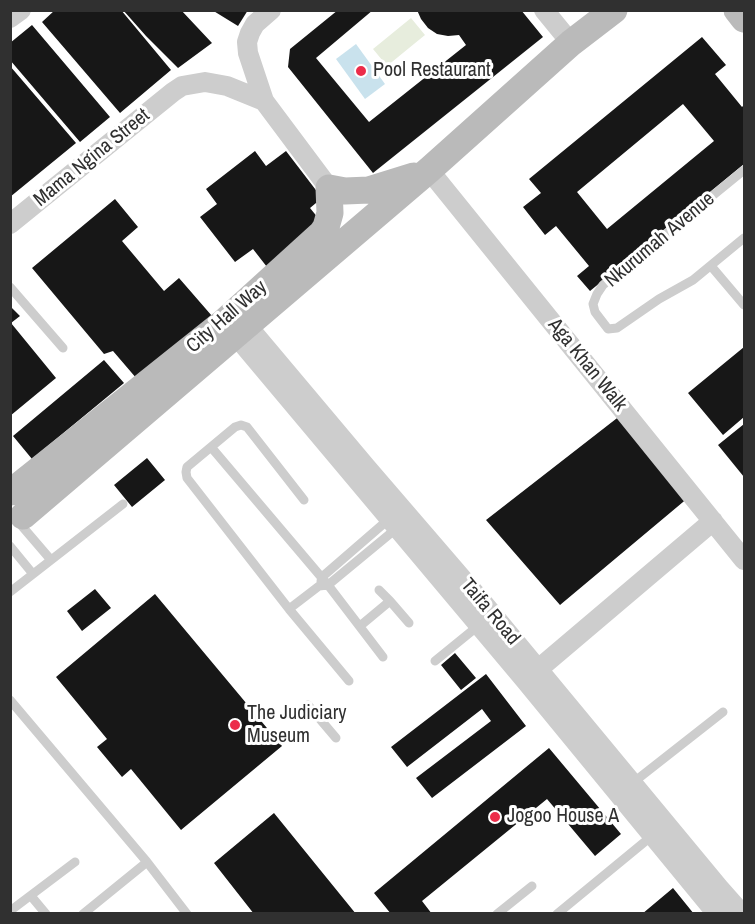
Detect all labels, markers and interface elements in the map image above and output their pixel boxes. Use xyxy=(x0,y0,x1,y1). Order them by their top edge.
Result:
place label: Pool Restaurant xyxy=(373,59,491,83)
marker: Pool Restaurant xyxy=(354,64,368,78)
street label: Mama Ngina Street xyxy=(29,104,155,212)
street label: Nkurumah Avenue xyxy=(600,187,720,293)
street label: City Hall Way xyxy=(182,276,272,358)
street label: Aga Khan Walk xyxy=(542,314,632,416)
street label: Taifa Road xyxy=(455,574,525,650)
place label: The Judiciary Museum xyxy=(247,702,346,749)
marker: The Judiciary Museum xyxy=(228,718,242,732)
place label: Jogoo House A xyxy=(507,805,619,829)
marker: Jogoo House A xyxy=(488,810,502,824)

